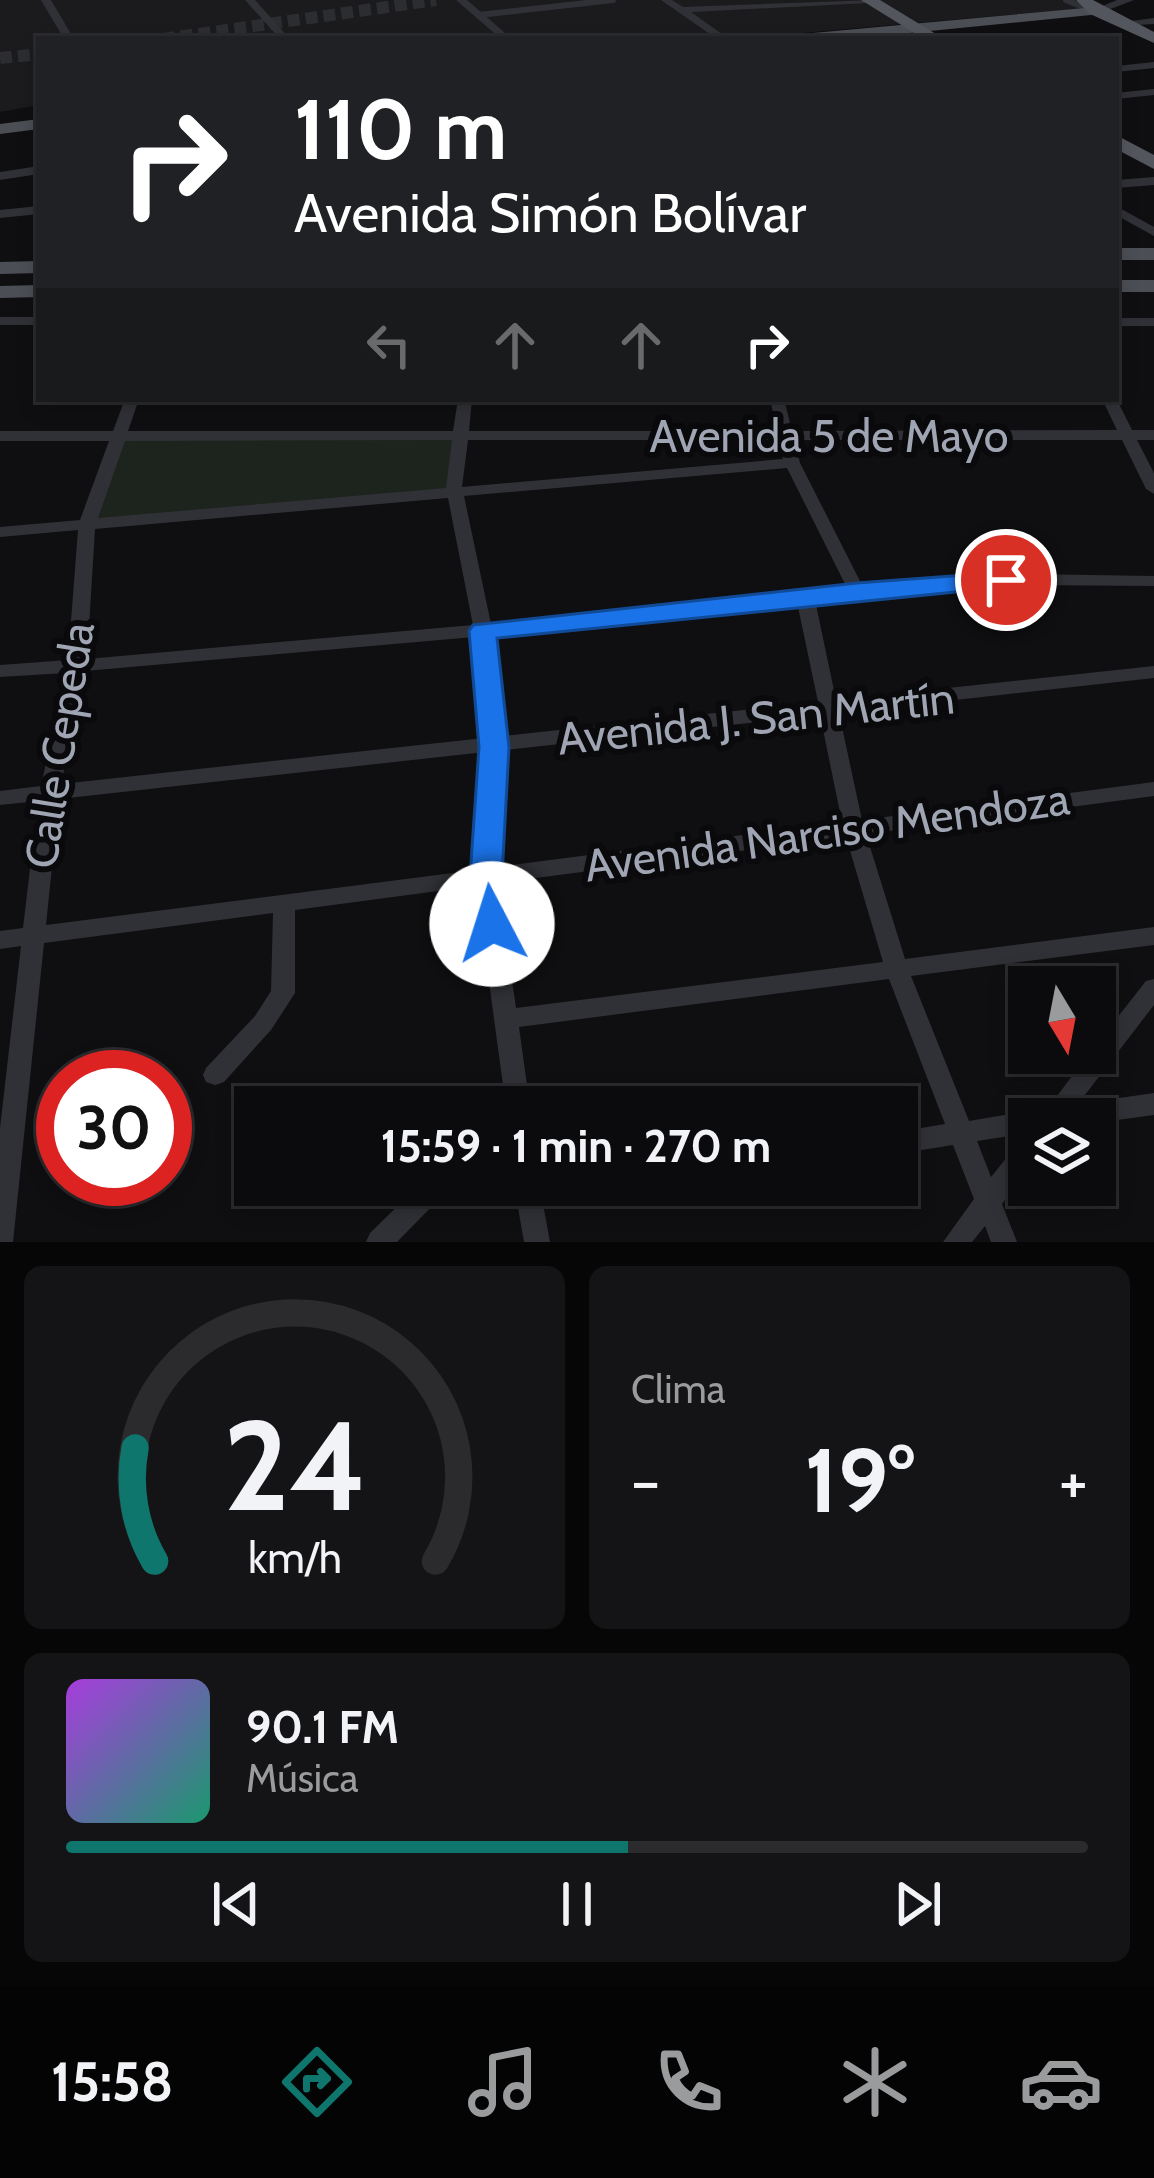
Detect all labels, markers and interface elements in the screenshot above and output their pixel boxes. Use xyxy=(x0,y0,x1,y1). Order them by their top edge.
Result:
text: 110 m xyxy=(294,78,507,180)
icon: right xyxy=(96,84,252,240)
text: Avenida Simón Bolívar xyxy=(294,180,806,246)
icon: left xyxy=(356,312,422,378)
icon: ahead xyxy=(482,312,548,378)
icon: ahead xyxy=(608,312,674,378)
icon: right xyxy=(734,312,800,378)
street label: Avenida 5 de Mayo xyxy=(650,409,1008,463)
pin xyxy=(955,529,1057,631)
icon: arrive xyxy=(973,547,1039,613)
street label: Calle Cepeda xyxy=(13,618,105,872)
street label: Avenida J. San Martín xyxy=(555,670,957,766)
street label: Avenida Narciso Mendoza xyxy=(581,771,1073,893)
position arrow xyxy=(429,861,555,987)
north arrow xyxy=(1008,966,1116,1074)
map controls xyxy=(1008,966,1116,1206)
speed limit sign: 30 xyxy=(36,1050,192,1206)
button: layers xyxy=(1008,1098,1116,1206)
text: 15:59 · 1 min · 270 m xyxy=(381,1119,771,1173)
text: Clima xyxy=(631,1365,725,1413)
text: 24 xyxy=(223,1390,366,1541)
text: 19° xyxy=(805,1425,914,1535)
text: − xyxy=(631,1440,660,1521)
text: + xyxy=(1059,1440,1088,1521)
text: km/h xyxy=(248,1531,341,1583)
text: 90.1 FM xyxy=(246,1700,399,1754)
text: Música xyxy=(246,1754,358,1802)
icon: previous xyxy=(203,1871,269,1937)
icon: pause xyxy=(544,1871,610,1937)
icon: next xyxy=(885,1871,951,1937)
icon: directions xyxy=(275,2040,359,2124)
icon: music xyxy=(461,2040,545,2124)
icon: phone xyxy=(647,2040,731,2124)
icon: climate xyxy=(833,2040,917,2124)
icon: car xyxy=(1019,2040,1103,2124)
text: 15:58 xyxy=(51,2049,173,2115)

